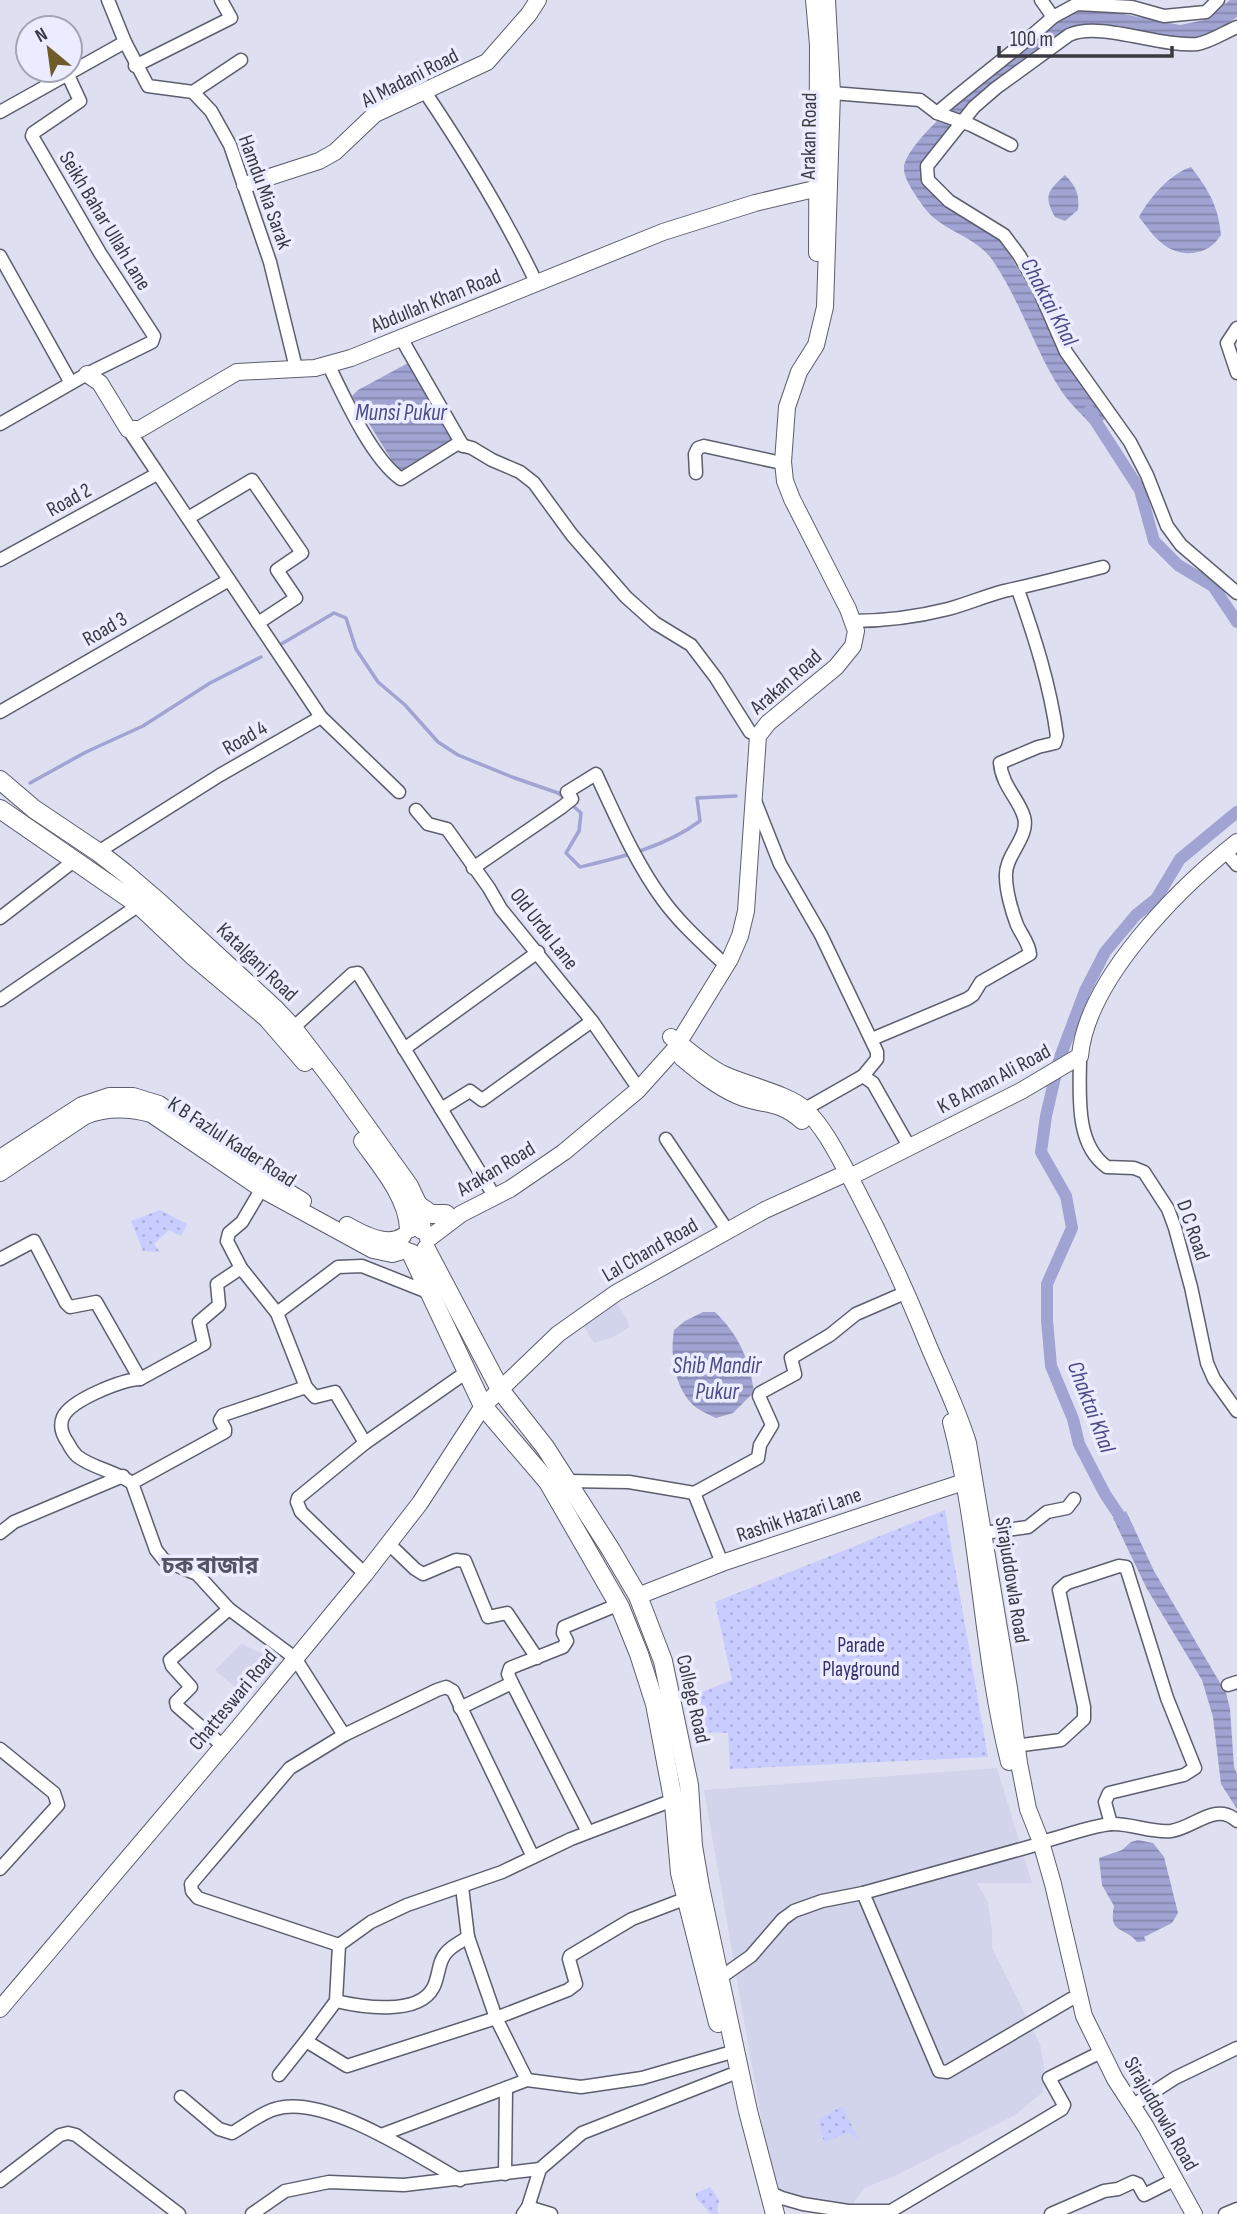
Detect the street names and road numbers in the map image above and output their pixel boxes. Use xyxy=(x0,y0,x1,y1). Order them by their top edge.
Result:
street label: Al Madani Road xyxy=(357,43,463,113)
street label: Arakan Road xyxy=(796,92,822,181)
street label: Hamdu Mia Sarak xyxy=(233,131,297,253)
street label: Seikh Bahar Ullah Lane xyxy=(54,147,156,295)
street label: Abdullah Khan Road xyxy=(367,264,505,339)
street label: Road 2 xyxy=(42,478,96,522)
street label: Road 3 xyxy=(78,606,132,652)
street label: Arakan Road xyxy=(744,644,827,720)
street label: Road 4 xyxy=(218,715,272,761)
street label: Old Urdu Lane xyxy=(504,883,584,975)
street label: Katalganj Road xyxy=(211,917,303,1007)
street label: K B Aman Ali Road xyxy=(933,1039,1055,1119)
street label: K B Fazlul Kader Road xyxy=(163,1091,301,1193)
street label: Arakan Road xyxy=(452,1136,540,1203)
street label: D C Road xyxy=(1171,1197,1215,1263)
street label: Lal Chand Road xyxy=(598,1213,702,1287)
street label: Rashik Hazari Lane xyxy=(733,1482,865,1548)
street label: Sirajuddowla Road xyxy=(990,1515,1034,1645)
street label: Chatteswari Road xyxy=(184,1645,282,1755)
street label: College Road xyxy=(671,1652,715,1746)
street label: Sirajuddowla Road xyxy=(1118,2053,1204,2175)

